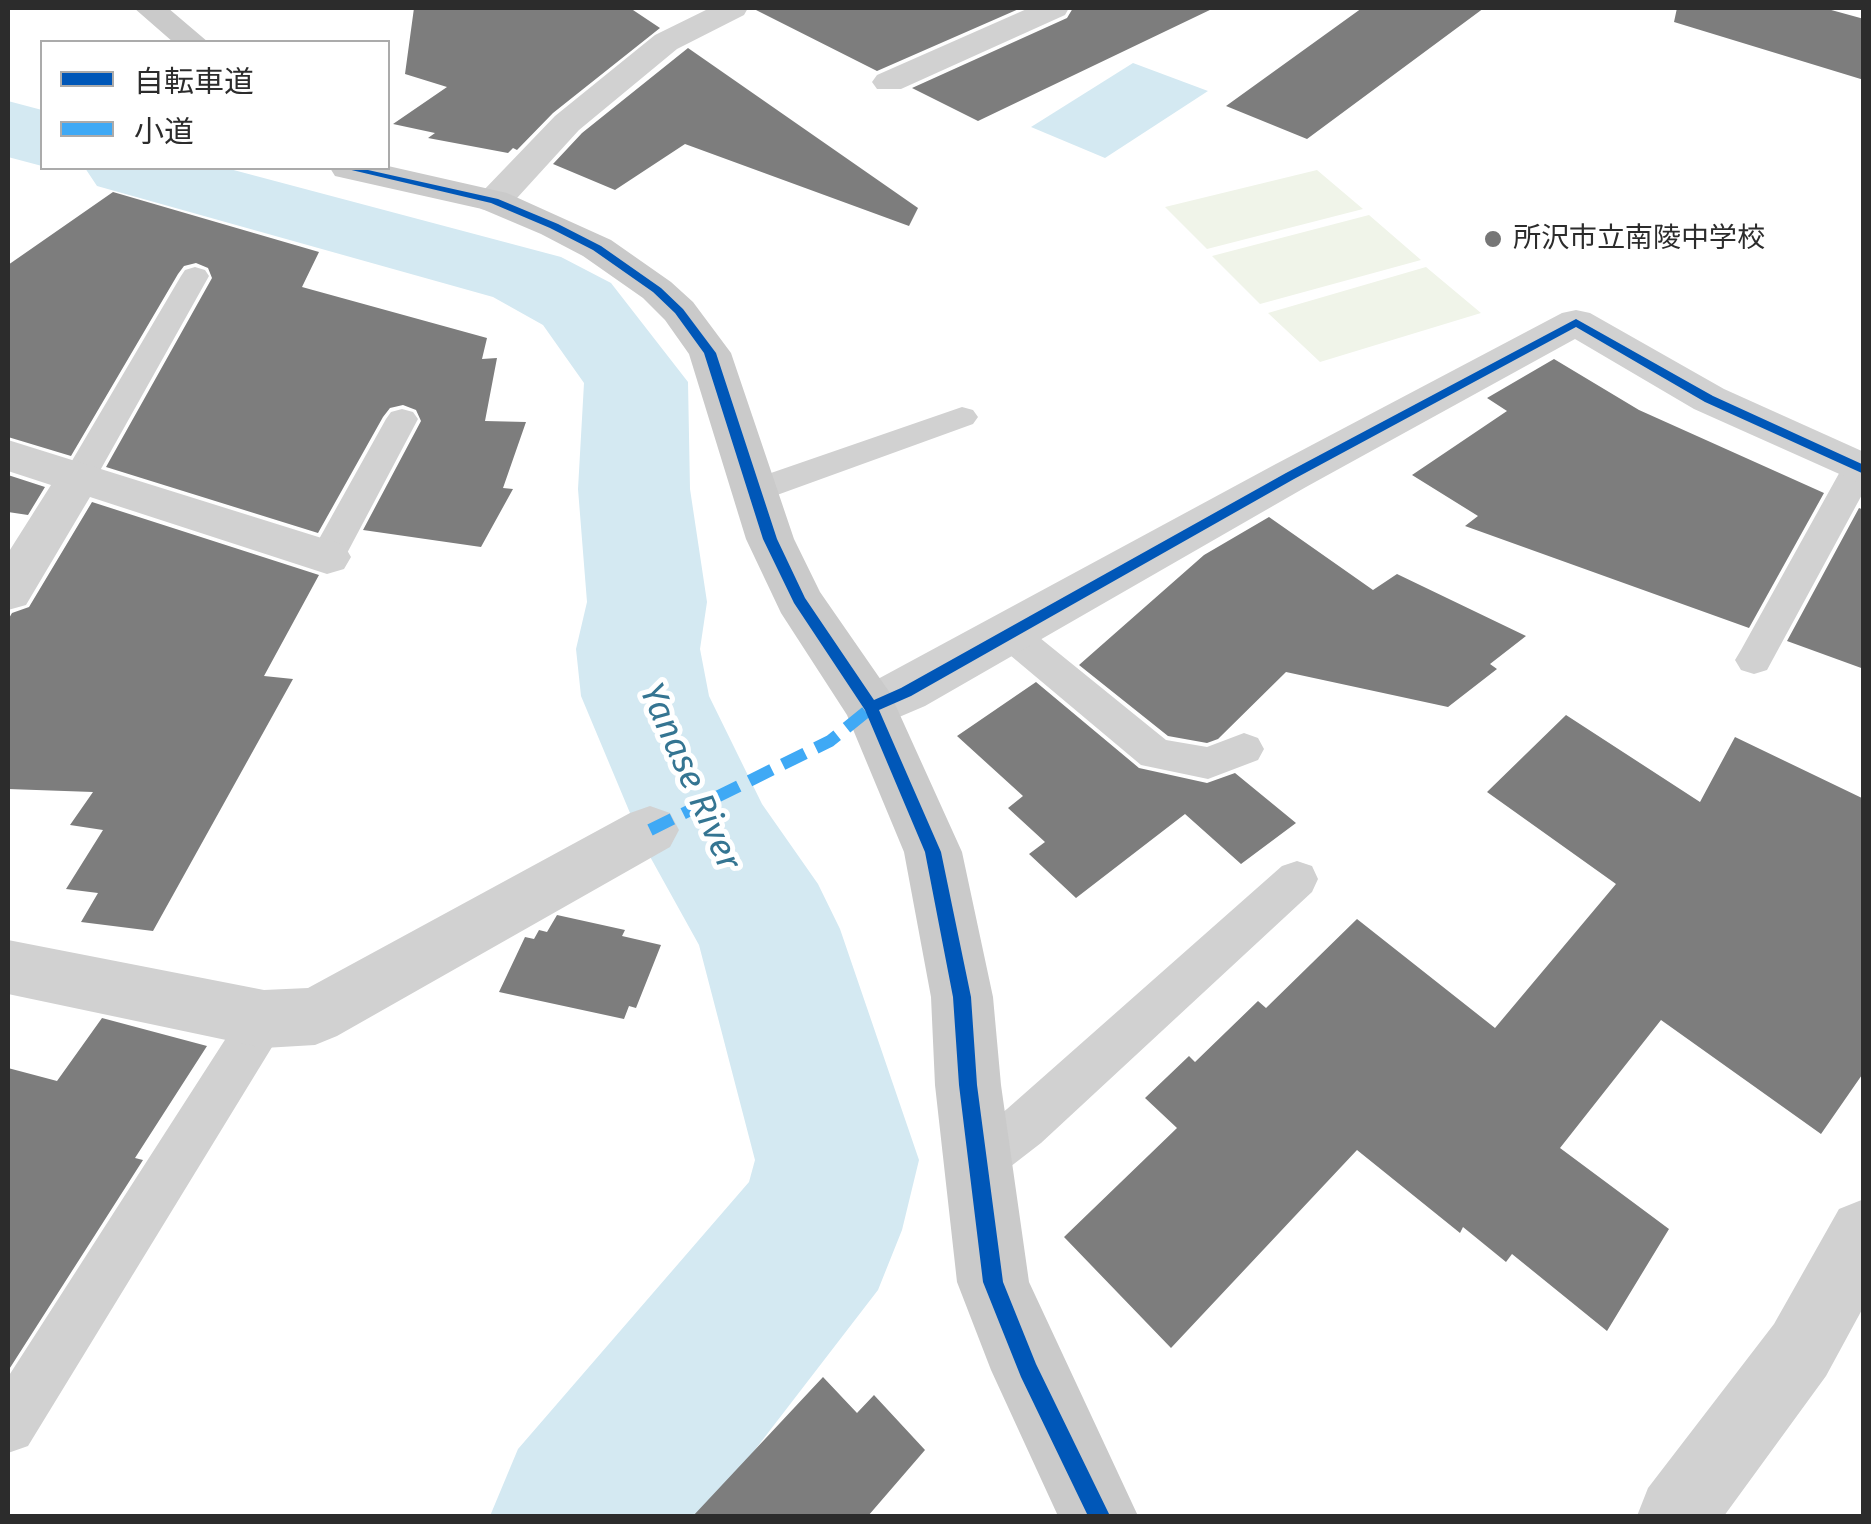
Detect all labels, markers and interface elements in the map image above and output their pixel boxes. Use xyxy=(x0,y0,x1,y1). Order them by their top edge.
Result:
legend xyxy=(40,40,390,170)
text: 自転車道 xyxy=(134,64,254,100)
text: 小道 xyxy=(134,114,194,150)
place label: 所沢市立南陵中学校 xyxy=(1513,222,1765,256)
marker: 所沢市立南陵中学校 xyxy=(1482,228,1504,250)
water label: Yanase River xyxy=(629,677,749,877)

